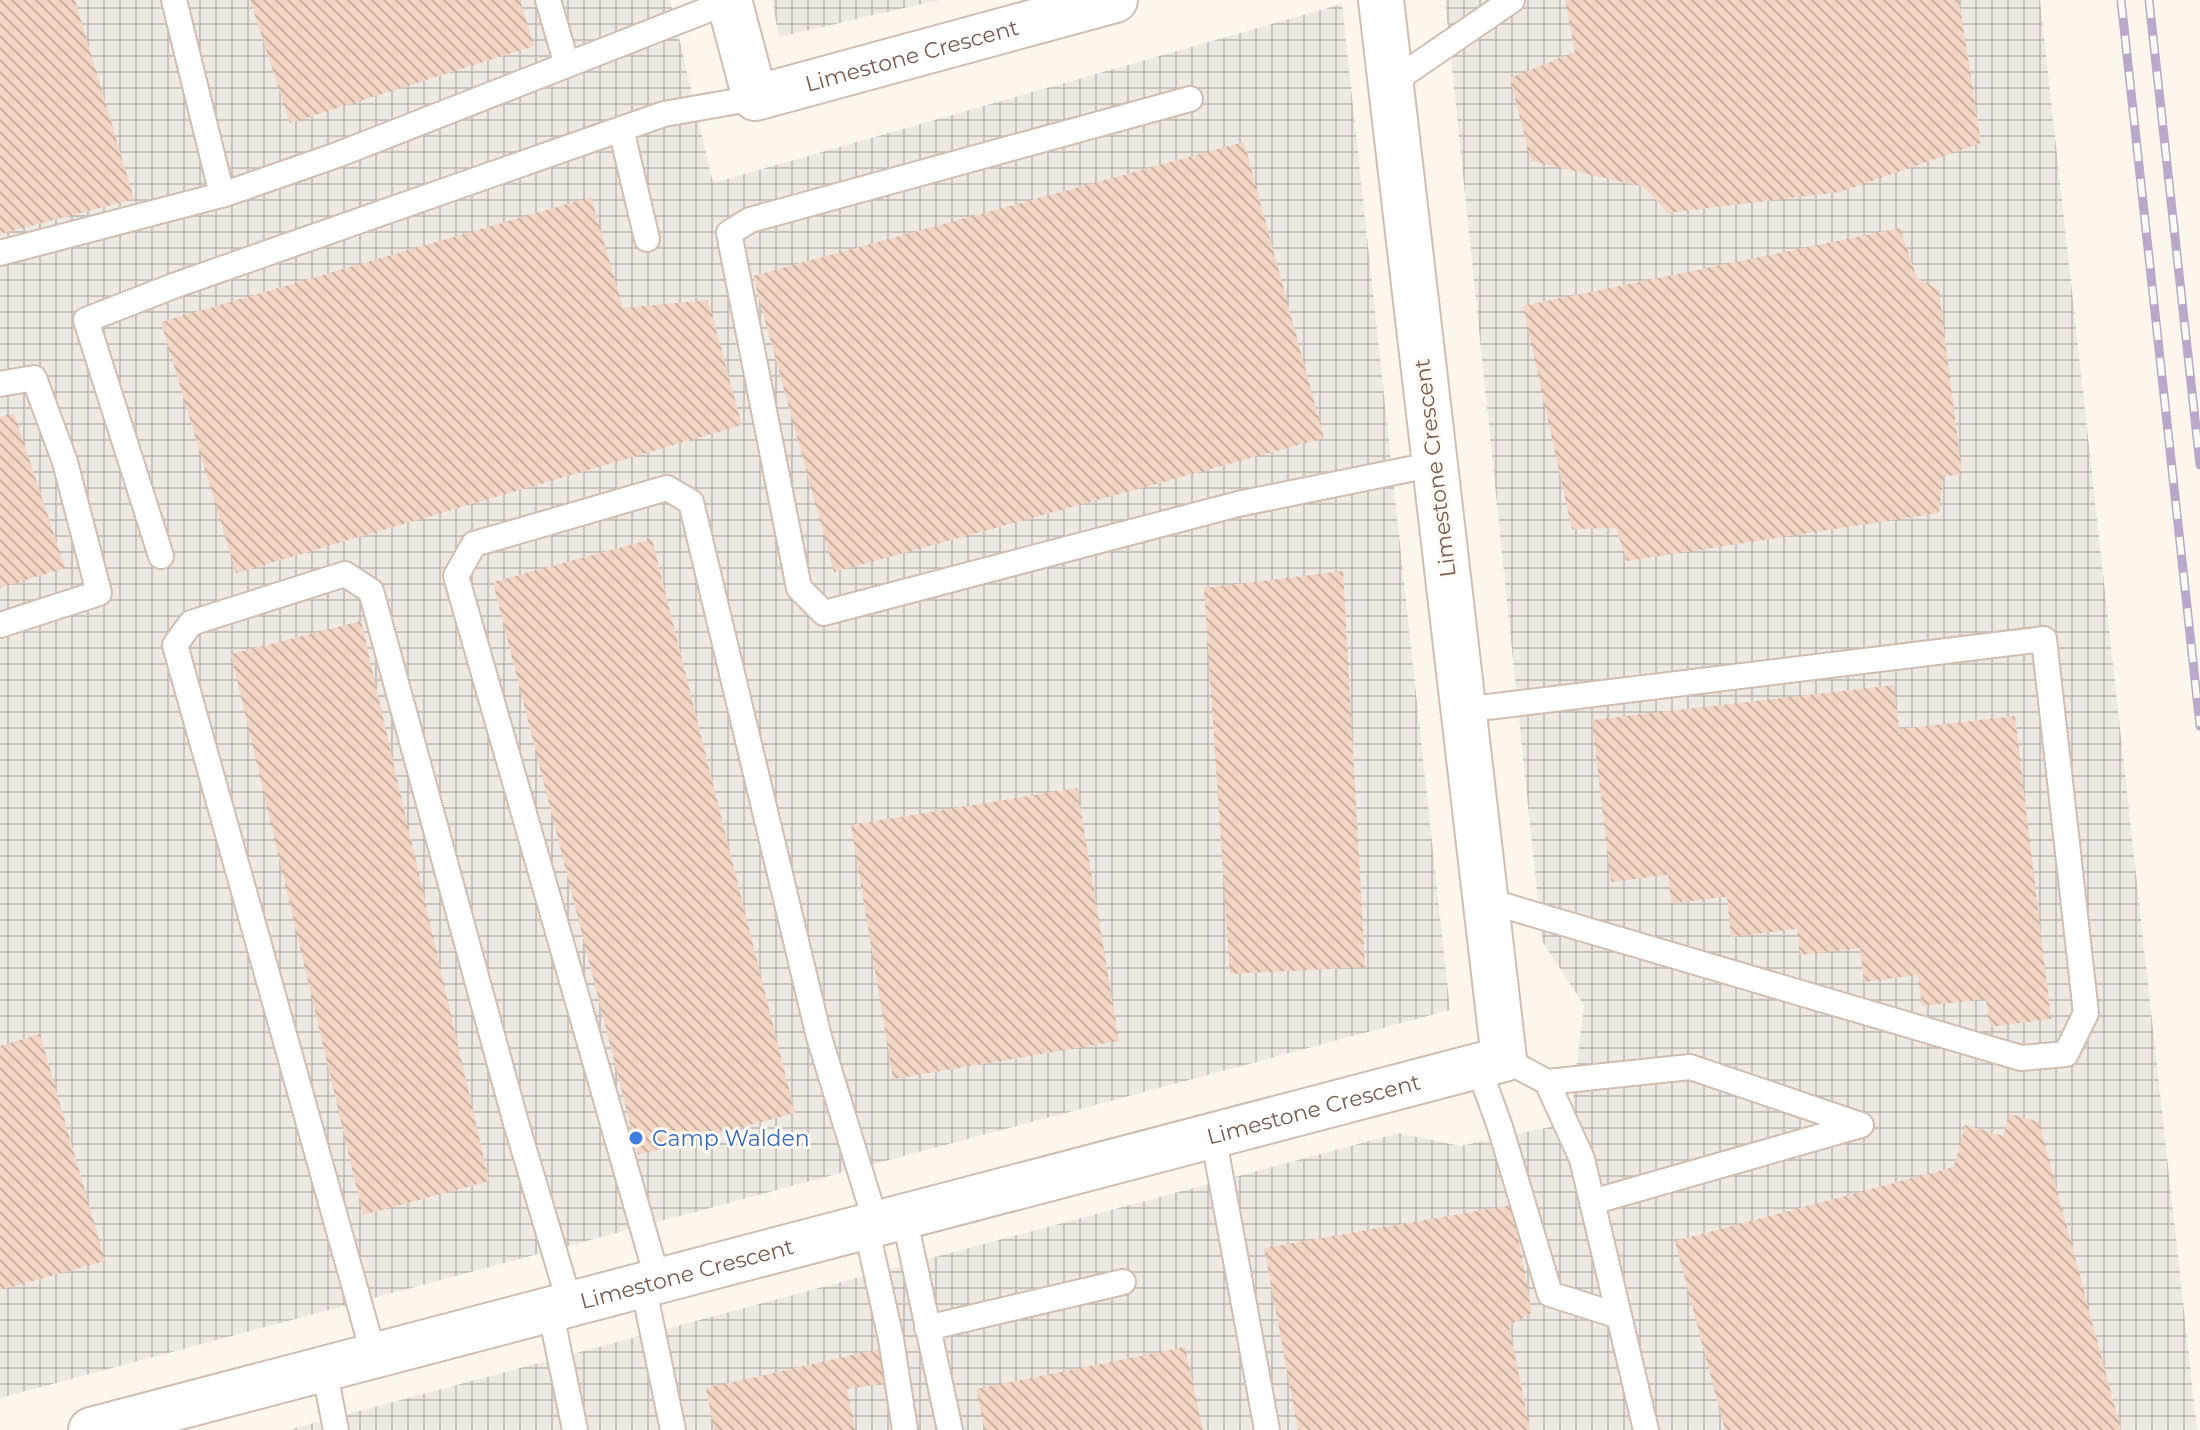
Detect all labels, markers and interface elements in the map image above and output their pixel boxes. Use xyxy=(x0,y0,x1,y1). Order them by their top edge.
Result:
street label: Limestone Crescent xyxy=(802,13,1022,97)
street label: Limestone Crescent xyxy=(1408,357,1462,579)
street label: Limestone Crescent xyxy=(1204,1068,1423,1150)
place label: Camp Walden xyxy=(652,1125,810,1152)
marker: Camp Walden xyxy=(627,1129,645,1147)
street label: Limestone Crescent xyxy=(577,1233,797,1315)

